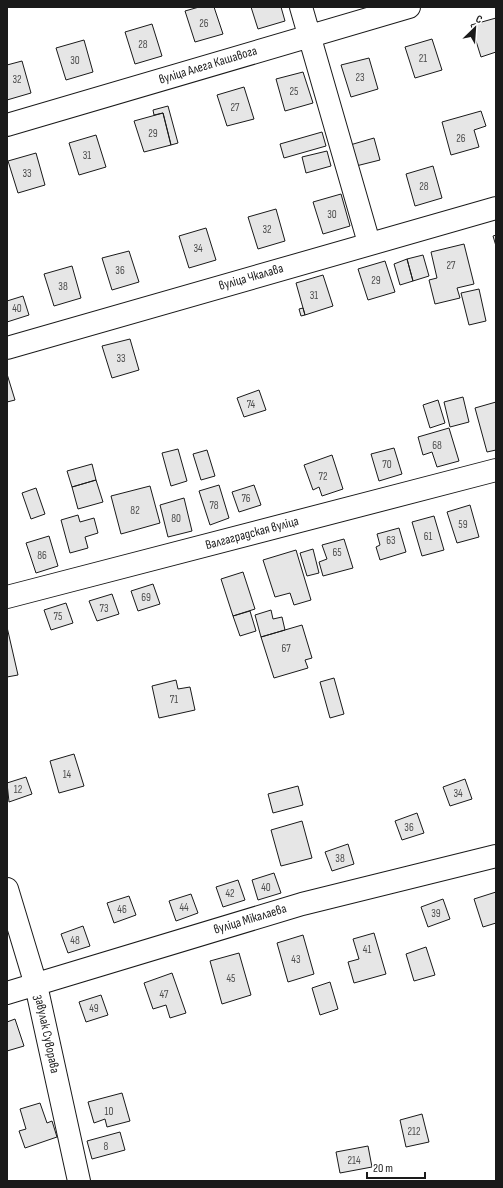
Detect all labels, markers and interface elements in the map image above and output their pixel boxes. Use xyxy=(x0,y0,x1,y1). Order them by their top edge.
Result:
north arrow xyxy=(455,8,495,48)
text: С xyxy=(474,12,485,27)
house number: 26 xyxy=(199,17,209,30)
house number: 28 xyxy=(138,38,148,51)
street label: вуліца Алега Кашавога xyxy=(157,42,259,88)
house number: 21 xyxy=(419,52,427,65)
house number: 30 xyxy=(70,54,80,67)
house number: 23 xyxy=(355,71,365,84)
house number: 32 xyxy=(12,73,22,86)
house number: 25 xyxy=(290,85,298,98)
house number: 27 xyxy=(231,101,240,114)
house number: 29 xyxy=(148,127,158,140)
house number: 26 xyxy=(456,132,466,145)
house number: 31 xyxy=(83,149,91,162)
house number: 33 xyxy=(22,167,32,180)
house number: 28 xyxy=(419,180,429,193)
house number: 30 xyxy=(327,208,337,221)
house number: 32 xyxy=(262,223,272,236)
house number: 34 xyxy=(193,242,203,255)
house number: 27 xyxy=(447,259,456,272)
street label: вуліца Чкалава xyxy=(217,260,285,294)
house number: 36 xyxy=(115,264,125,277)
house number: 29 xyxy=(371,274,381,287)
house number: 38 xyxy=(58,280,68,293)
house number: 31 xyxy=(310,289,318,302)
house number: 40 xyxy=(12,302,22,315)
house number: 33 xyxy=(116,352,126,365)
house number: 74 xyxy=(247,398,256,411)
house number: 68 xyxy=(432,439,442,452)
house number: 70 xyxy=(382,458,392,471)
house number: 72 xyxy=(319,470,328,483)
house number: 76 xyxy=(241,492,251,505)
house number: 78 xyxy=(209,499,219,512)
house number: 82 xyxy=(130,504,140,517)
house number: 80 xyxy=(171,512,181,525)
street label: Валгаградская вуліца xyxy=(204,513,300,553)
house number: 59 xyxy=(458,518,468,531)
house number: 61 xyxy=(424,530,432,543)
house number: 63 xyxy=(386,534,396,547)
house number: 65 xyxy=(332,546,342,559)
house number: 86 xyxy=(37,549,47,562)
house number: 69 xyxy=(141,591,151,604)
house number: 73 xyxy=(99,602,109,615)
house number: 75 xyxy=(54,610,62,623)
house number: 67 xyxy=(281,642,291,655)
house number: 71 xyxy=(170,693,178,706)
house number: 14 xyxy=(63,768,72,781)
house number: 12 xyxy=(14,783,23,796)
house number: 34 xyxy=(453,787,463,800)
house number: 36 xyxy=(404,821,414,834)
house number: 38 xyxy=(335,852,345,865)
house number: 40 xyxy=(261,881,271,894)
house number: 42 xyxy=(225,887,235,900)
street label: вуліца Мікалаева xyxy=(212,900,288,938)
house number: 44 xyxy=(179,901,189,914)
house number: 46 xyxy=(117,903,127,916)
house number: 39 xyxy=(431,907,441,920)
house number: 48 xyxy=(70,934,80,947)
house number: 41 xyxy=(363,943,371,956)
house number: 43 xyxy=(291,953,301,966)
house number: 45 xyxy=(226,972,236,985)
house number: 47 xyxy=(160,988,169,1001)
street label: завулак Суворава xyxy=(31,993,63,1075)
house number: 49 xyxy=(89,1002,99,1015)
house number: 10 xyxy=(105,1105,113,1118)
house number: 212 xyxy=(407,1125,421,1138)
house number: 8 xyxy=(104,1140,109,1153)
house number: 214 xyxy=(347,1154,361,1167)
scale bar xyxy=(367,1154,425,1180)
text: 20 m xyxy=(373,1161,393,1176)

